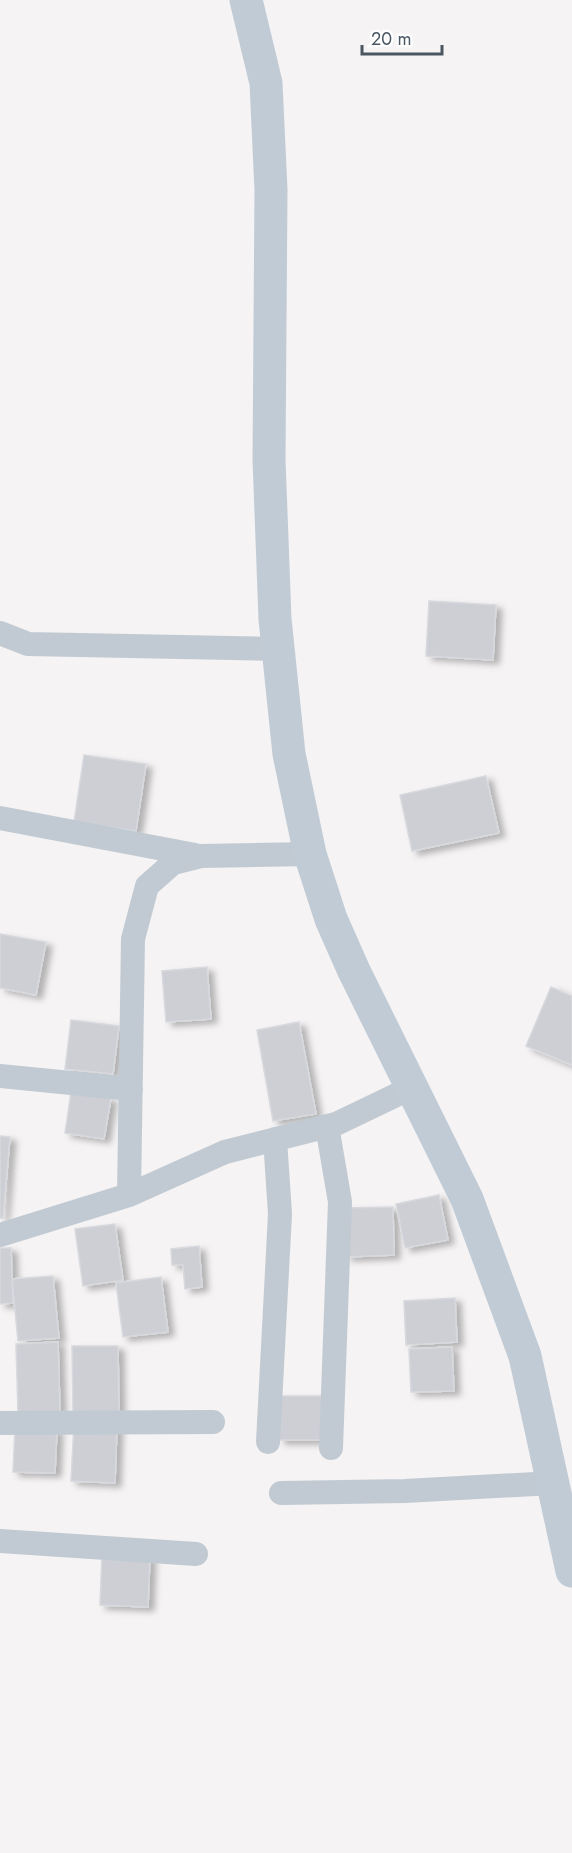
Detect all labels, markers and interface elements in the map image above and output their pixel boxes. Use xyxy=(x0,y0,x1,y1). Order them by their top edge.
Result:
scale bar xyxy=(362,18,442,56)
text: 20 m xyxy=(371,26,411,52)

